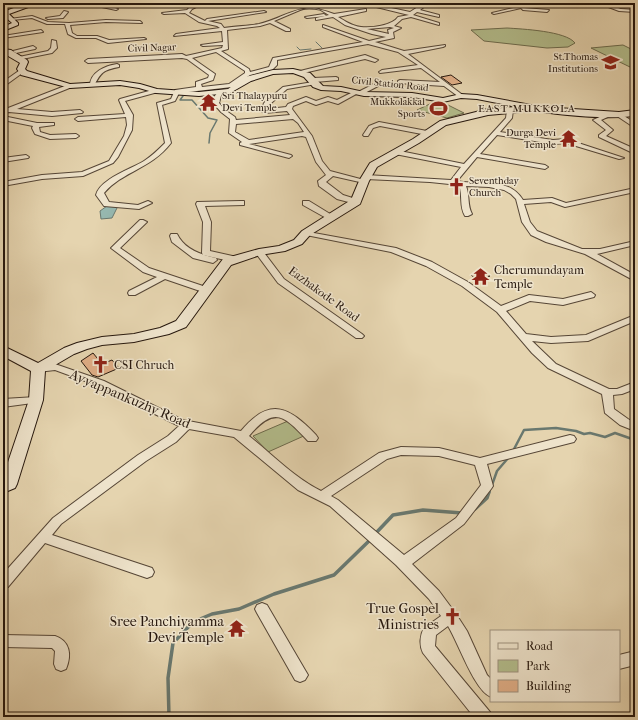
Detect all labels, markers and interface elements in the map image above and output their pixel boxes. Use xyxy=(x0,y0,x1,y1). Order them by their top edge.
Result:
street label: Civil Nagar xyxy=(128,41,177,55)
place label: St.Thomas Institutions xyxy=(548,51,598,75)
school or university icon: St.Thomas Institutions xyxy=(601,53,621,73)
street label: Civil Station Road xyxy=(351,74,430,94)
place label: Sri Thalaypuru Devi Temple xyxy=(222,90,288,114)
temple icon: Sri Thalaypuru Devi Temple xyxy=(199,92,219,112)
place label: Mukkolakkal Sports xyxy=(370,96,425,120)
sports icon: Mukkolakkal Sports xyxy=(428,98,448,118)
district label: EAST MUKKOLA xyxy=(478,102,576,115)
place label: Durga Devi Temple xyxy=(506,127,556,151)
temple icon: Durga Devi Temple xyxy=(559,129,579,149)
place label: Seventhday Church xyxy=(469,175,520,199)
church icon: Seventhday Church xyxy=(446,177,466,197)
place label: Cherumundayam Temple xyxy=(494,263,584,291)
street label: Eazhakode Road xyxy=(286,264,363,325)
temple icon: Cherumundayam Temple xyxy=(471,267,491,287)
church icon: CSI Chruch xyxy=(91,355,111,375)
place label: CSI Chruch xyxy=(114,358,174,372)
street label: Ayyappankuzhy Road xyxy=(66,365,193,432)
place label: True Gospel Ministries xyxy=(366,600,439,633)
church icon: True Gospel Ministries xyxy=(442,606,462,626)
place label: Sree Panchiyamma Devi Temple xyxy=(110,613,225,646)
temple icon: Sree Panchiyamma Devi Temple xyxy=(227,619,247,639)
legend xyxy=(490,630,620,702)
text: Road xyxy=(526,639,553,653)
text: Park xyxy=(526,659,551,673)
text: Building xyxy=(526,679,571,693)

